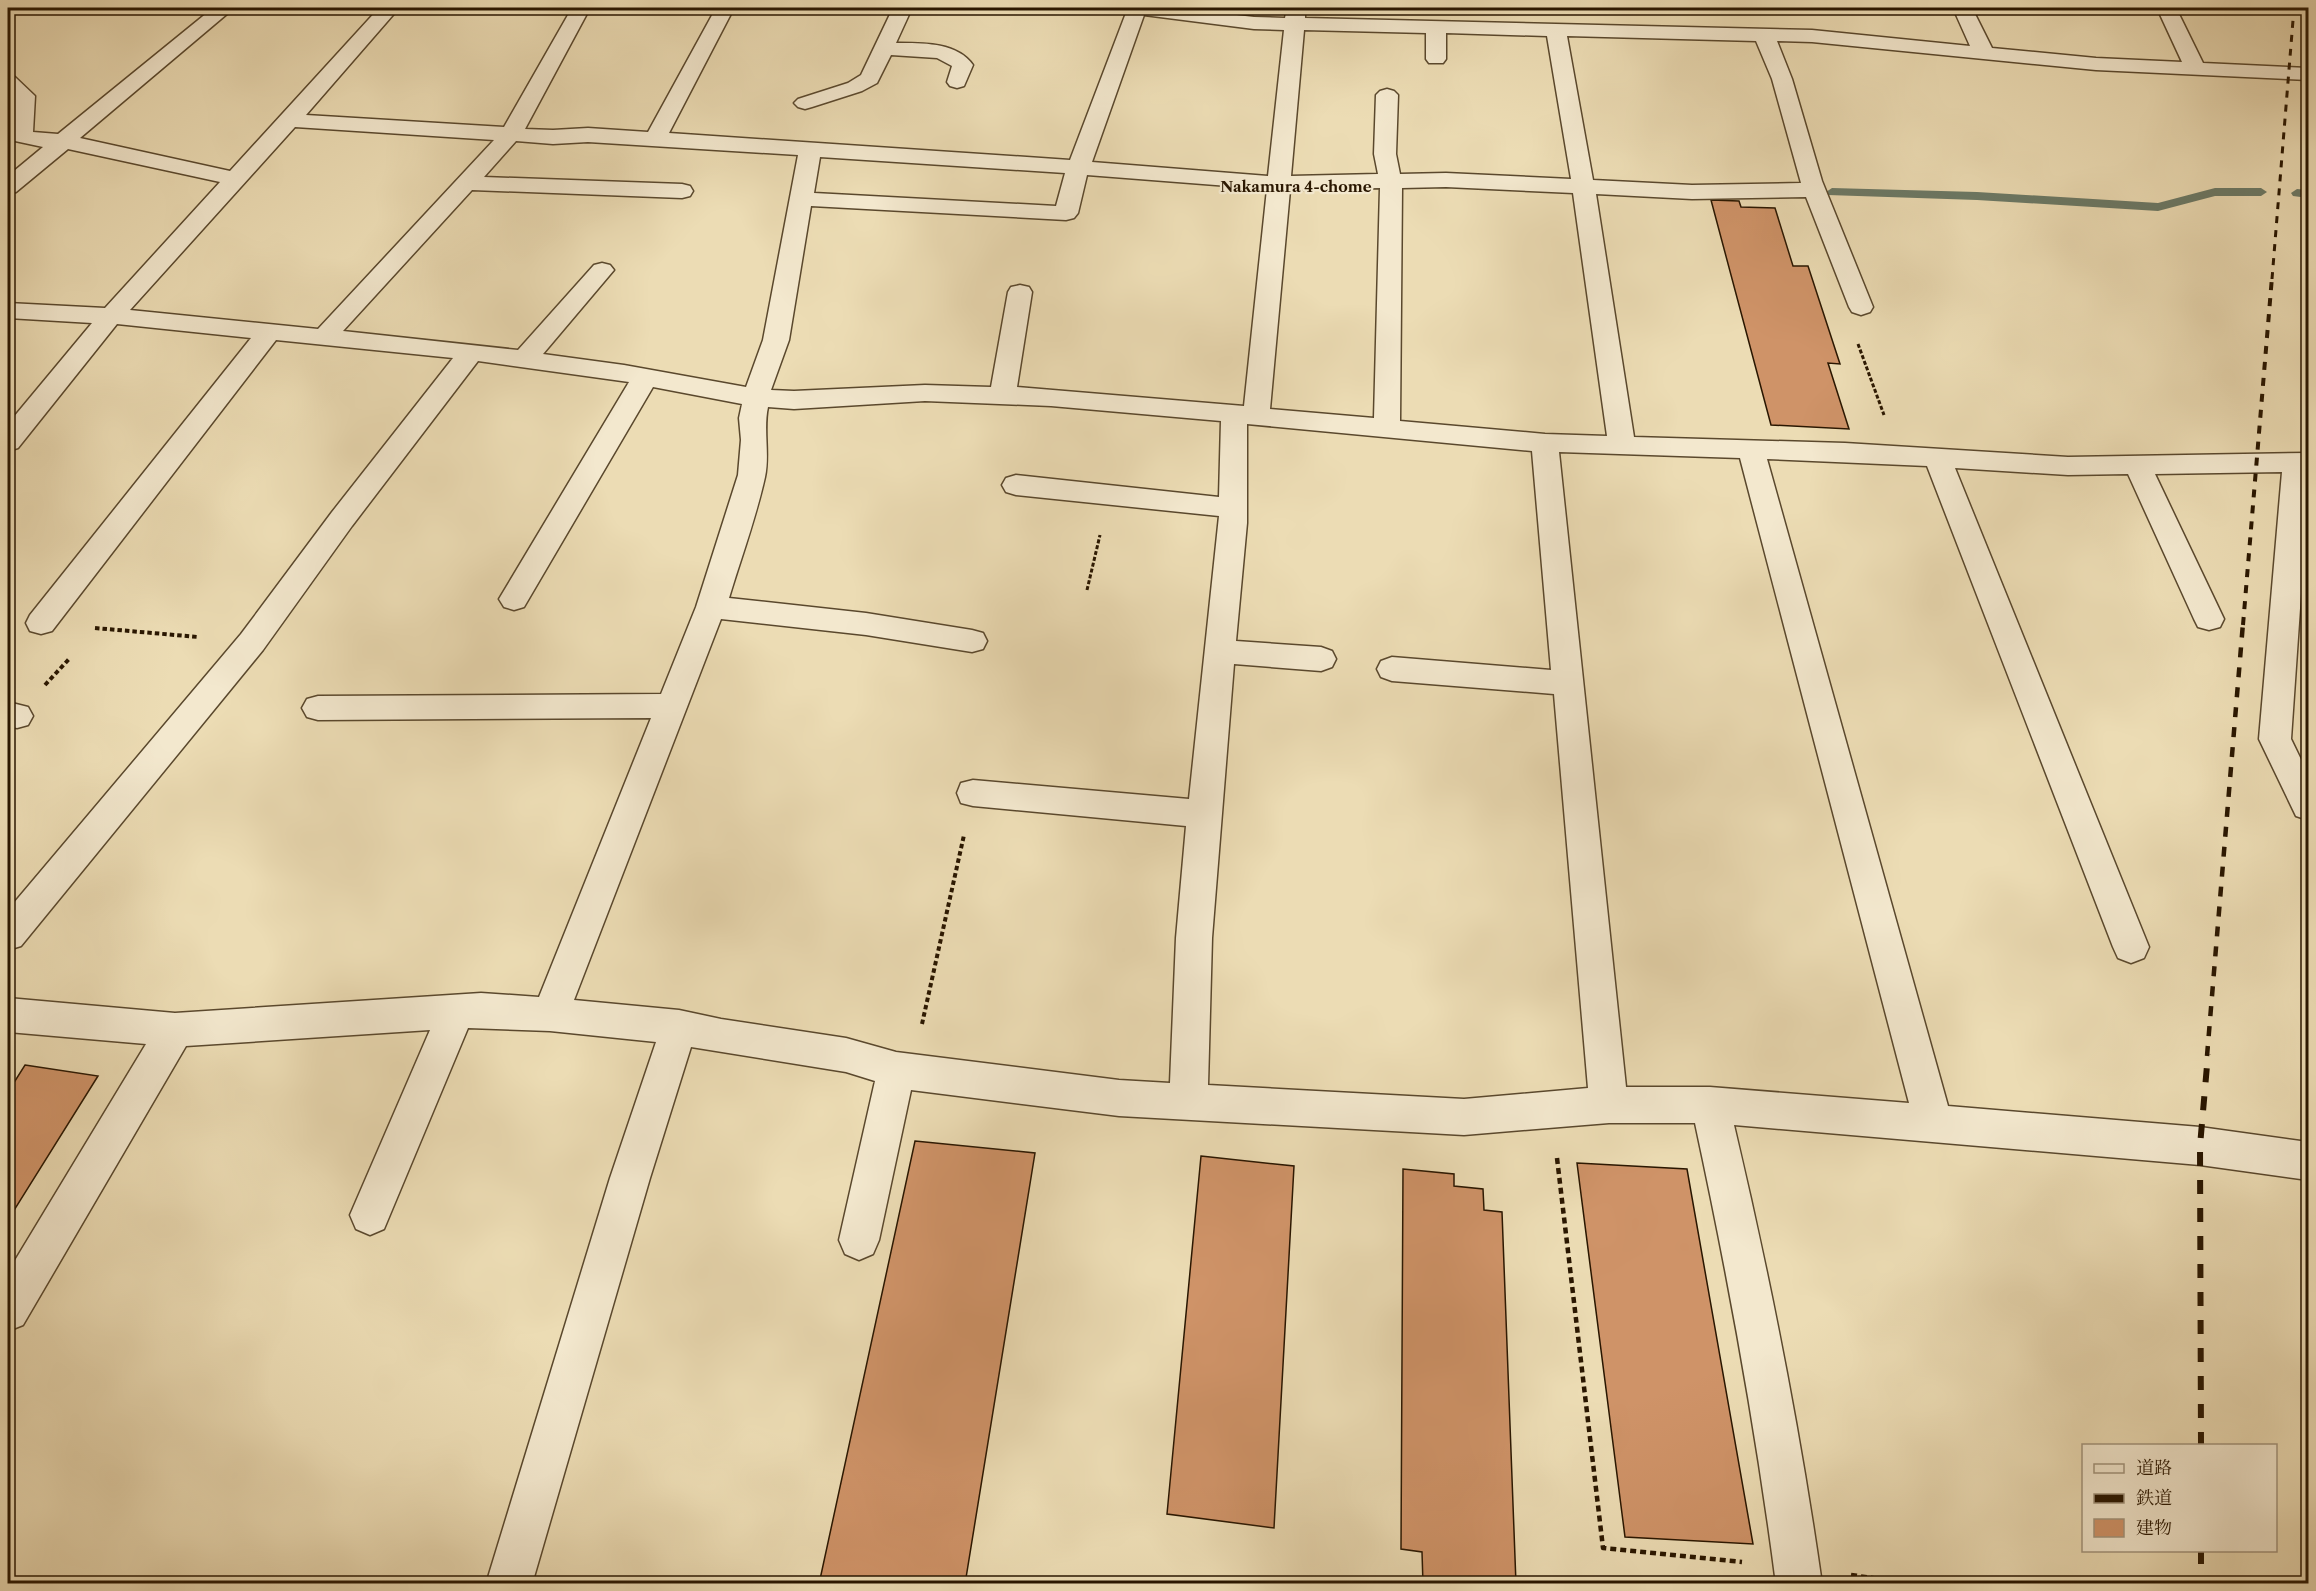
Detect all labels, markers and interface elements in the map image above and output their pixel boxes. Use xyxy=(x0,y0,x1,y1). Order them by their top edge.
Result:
district label: Nakamura 4-chome xyxy=(1220,177,1372,196)
legend xyxy=(2082,1444,2277,1552)
text: 道路 xyxy=(2136,1457,2172,1479)
text: 鉄道 xyxy=(2136,1487,2172,1509)
text: 建物 xyxy=(2136,1517,2172,1539)

